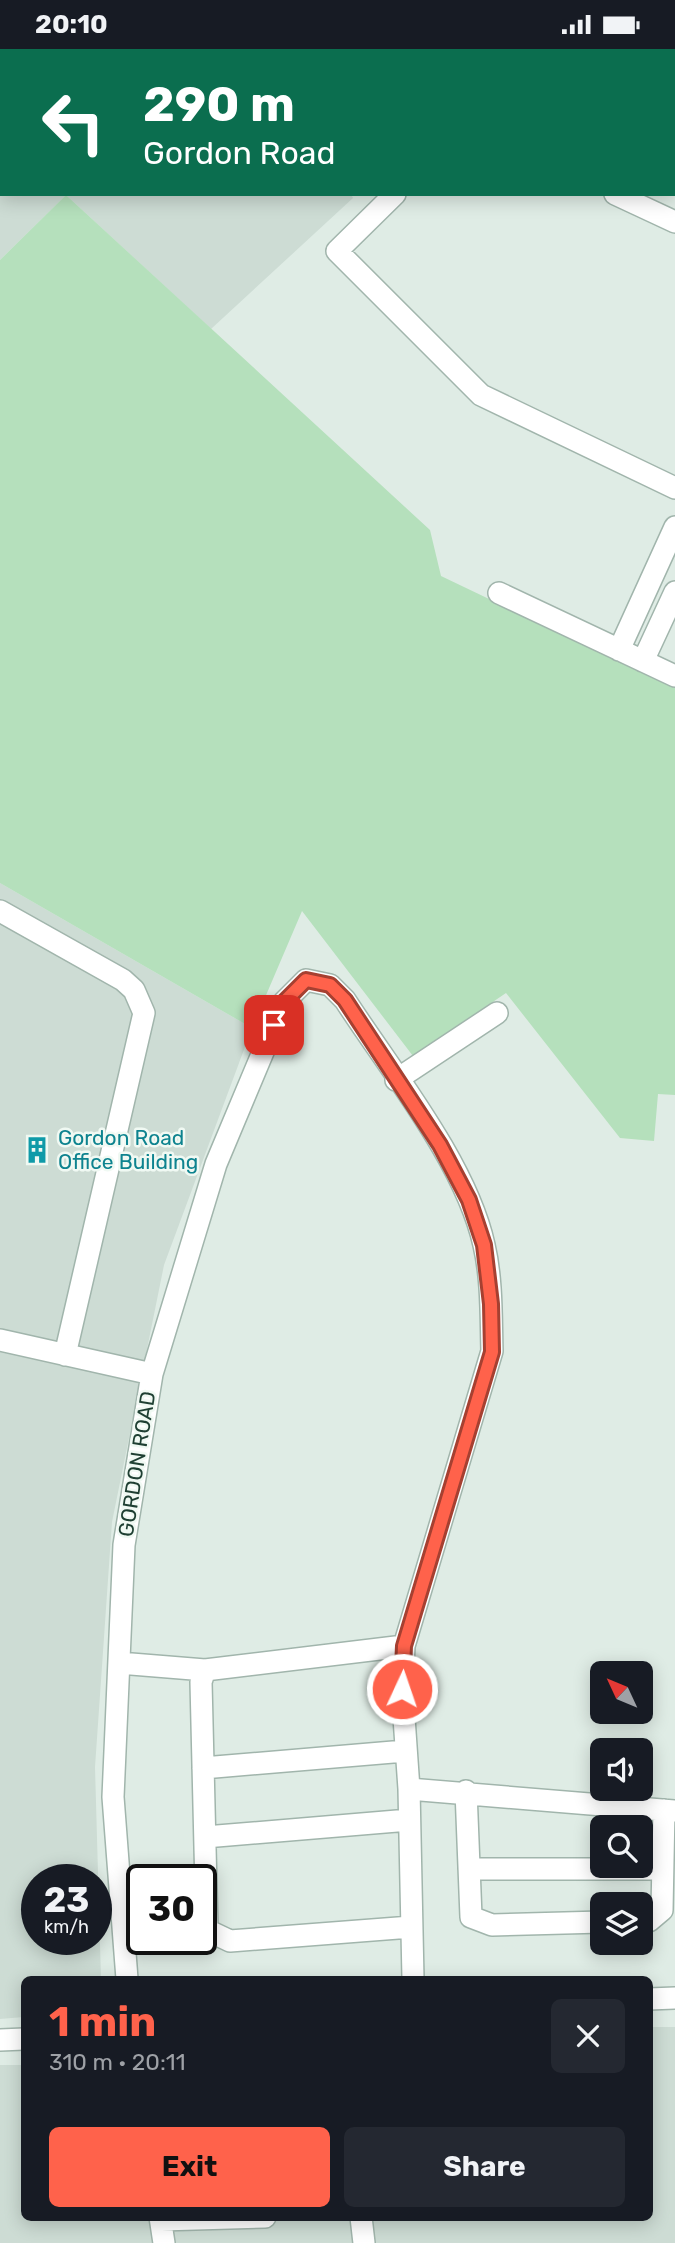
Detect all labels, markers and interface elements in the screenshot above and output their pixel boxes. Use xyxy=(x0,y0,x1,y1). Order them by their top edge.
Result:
text: 20:10 xyxy=(35,9,108,40)
text: 290 m xyxy=(143,75,295,133)
icon: left xyxy=(28,77,119,168)
text: Gordon Road xyxy=(143,134,335,172)
pin xyxy=(244,995,304,1055)
icon: arrive xyxy=(255,1006,293,1044)
place label: Gordon Road Office Building xyxy=(58,1125,198,1174)
building icon: Gordon Road Office Building xyxy=(22,1135,52,1165)
street label: GORDON ROAD xyxy=(113,1389,160,1538)
position arrow xyxy=(365,1652,439,1726)
north arrow xyxy=(590,1661,653,1724)
map controls xyxy=(590,1661,653,1955)
button: sound xyxy=(590,1738,653,1801)
button: search xyxy=(590,1815,653,1878)
speed limit sign: 30 xyxy=(126,1864,217,1955)
text: 23 xyxy=(44,1879,89,1921)
button: layers xyxy=(590,1892,653,1955)
text: km/h xyxy=(44,1916,89,1938)
text: 1 min xyxy=(49,1997,156,2047)
button: close xyxy=(551,1999,625,2073)
text: 310 m · 20:11 xyxy=(49,2048,185,2076)
button: Exit xyxy=(49,2127,330,2207)
button: Share xyxy=(344,2127,625,2207)

